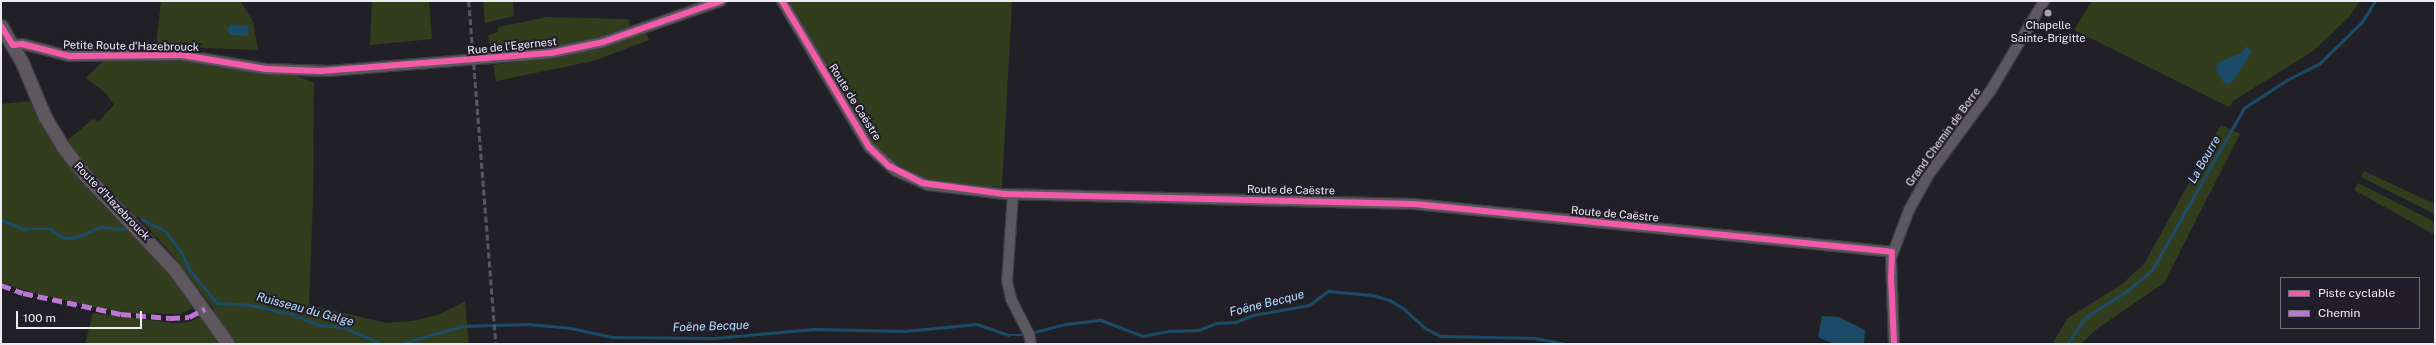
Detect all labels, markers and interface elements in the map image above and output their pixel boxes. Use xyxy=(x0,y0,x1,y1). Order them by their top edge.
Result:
marker: Chapelle Sainte-Brigitte xyxy=(2043,8,2053,18)
place label: Chapelle Sainte-Brigitte xyxy=(2011,19,2085,45)
street label: Rue de l'Egernest xyxy=(467,35,557,57)
street label: Petite Route d'Hazebrouck xyxy=(63,38,199,54)
street label: Route de Caëstre xyxy=(826,61,884,143)
street label: Grand Chemin de Borre xyxy=(1903,85,1983,189)
water label: La Bourre xyxy=(2186,134,2224,186)
street label: Route d'Hazebrouck xyxy=(71,159,153,243)
street label: Route de Caëstre xyxy=(1247,183,1335,197)
street label: Route de Caëstre xyxy=(1570,204,1660,224)
legend xyxy=(2280,277,2420,329)
text: Piste cyclable xyxy=(2318,286,2395,300)
water label: Foëne Becque xyxy=(1228,288,1306,320)
water label: Ruisseau du Galge xyxy=(255,290,355,330)
scale bar xyxy=(18,303,144,329)
text: Chemin xyxy=(2318,306,2360,320)
text: 100 m xyxy=(23,311,56,325)
water label: Foëne Becque xyxy=(672,318,750,336)

